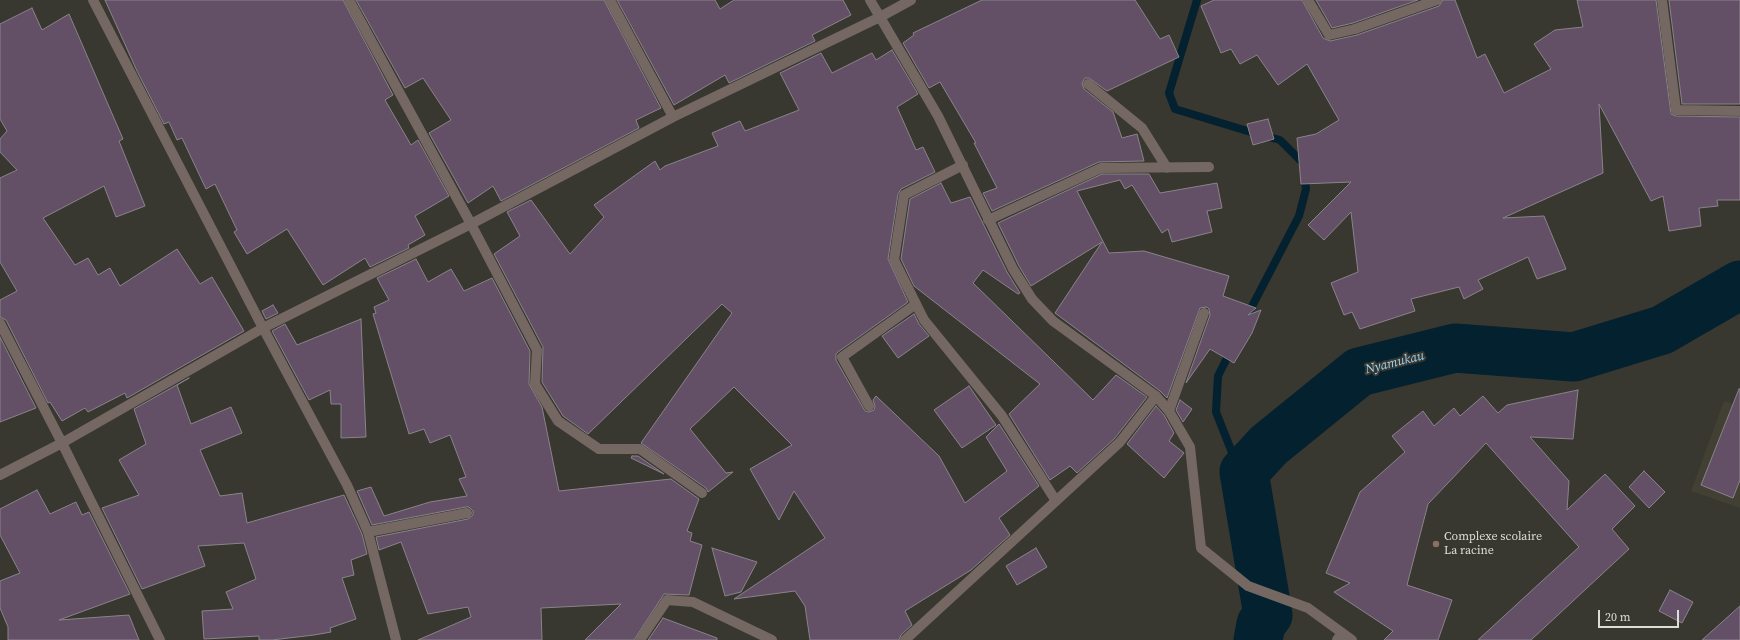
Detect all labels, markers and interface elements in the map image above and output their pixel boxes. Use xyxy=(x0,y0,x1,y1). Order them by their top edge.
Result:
water label: Nyamukau xyxy=(1364,348,1426,378)
place label: Complexe scolaire La racine xyxy=(1444,530,1542,558)
marker: Complexe scolaire La racine xyxy=(1431,539,1441,549)
scale bar xyxy=(1600,602,1681,628)
text: 20 m xyxy=(1605,609,1631,625)

